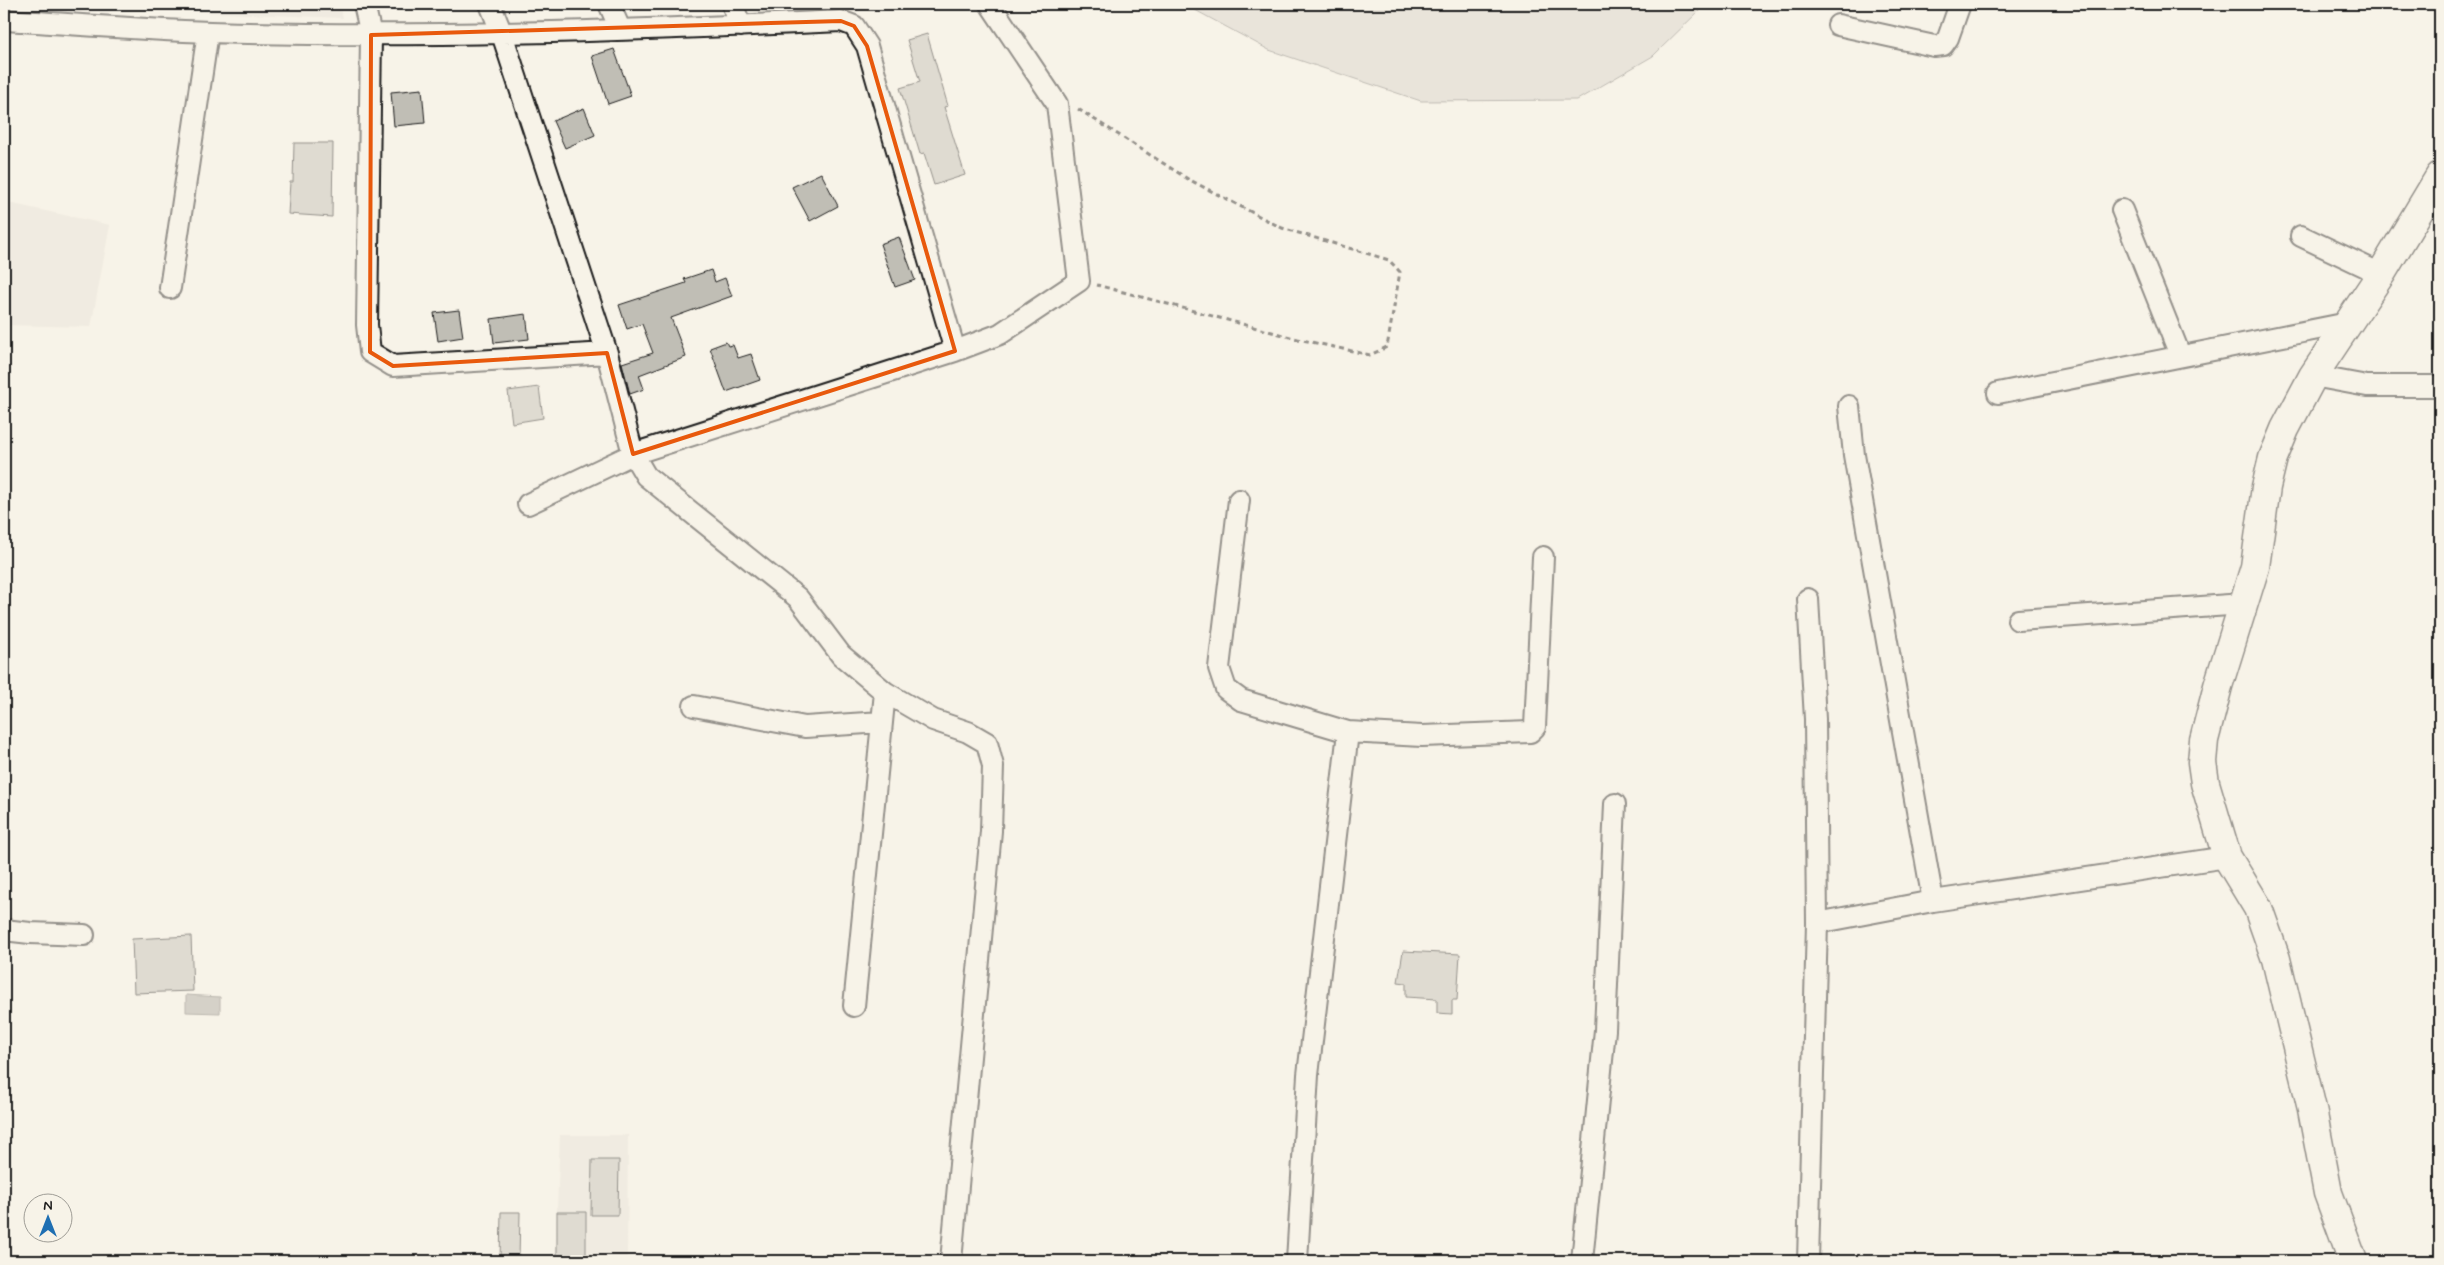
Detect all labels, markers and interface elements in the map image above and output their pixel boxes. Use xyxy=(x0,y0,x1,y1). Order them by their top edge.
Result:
north arrow xyxy=(22,1192,72,1242)
text: N xyxy=(43,1197,53,1215)

